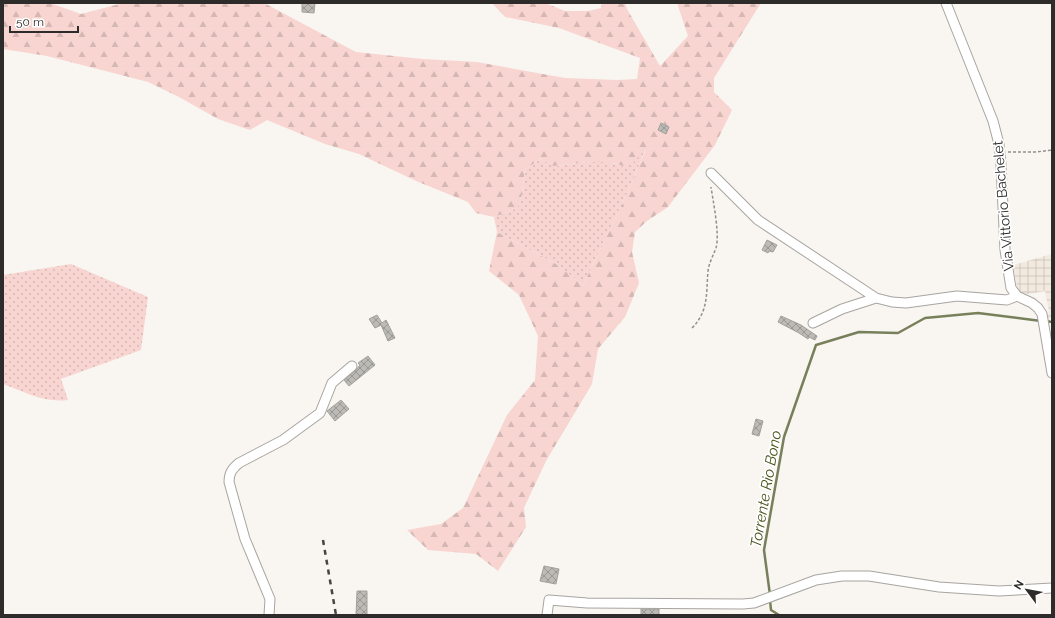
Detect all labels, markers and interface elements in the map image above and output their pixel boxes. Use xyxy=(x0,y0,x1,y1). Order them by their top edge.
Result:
scale bar xyxy=(10,8,78,34)
text: 50 m xyxy=(16,15,44,29)
street label: Via Vittorio Bachelet xyxy=(989,140,1017,272)
water label: Torrente Rio Bono xyxy=(747,429,785,549)
north arrow xyxy=(1007,570,1047,610)
text: N xyxy=(1011,578,1027,592)

